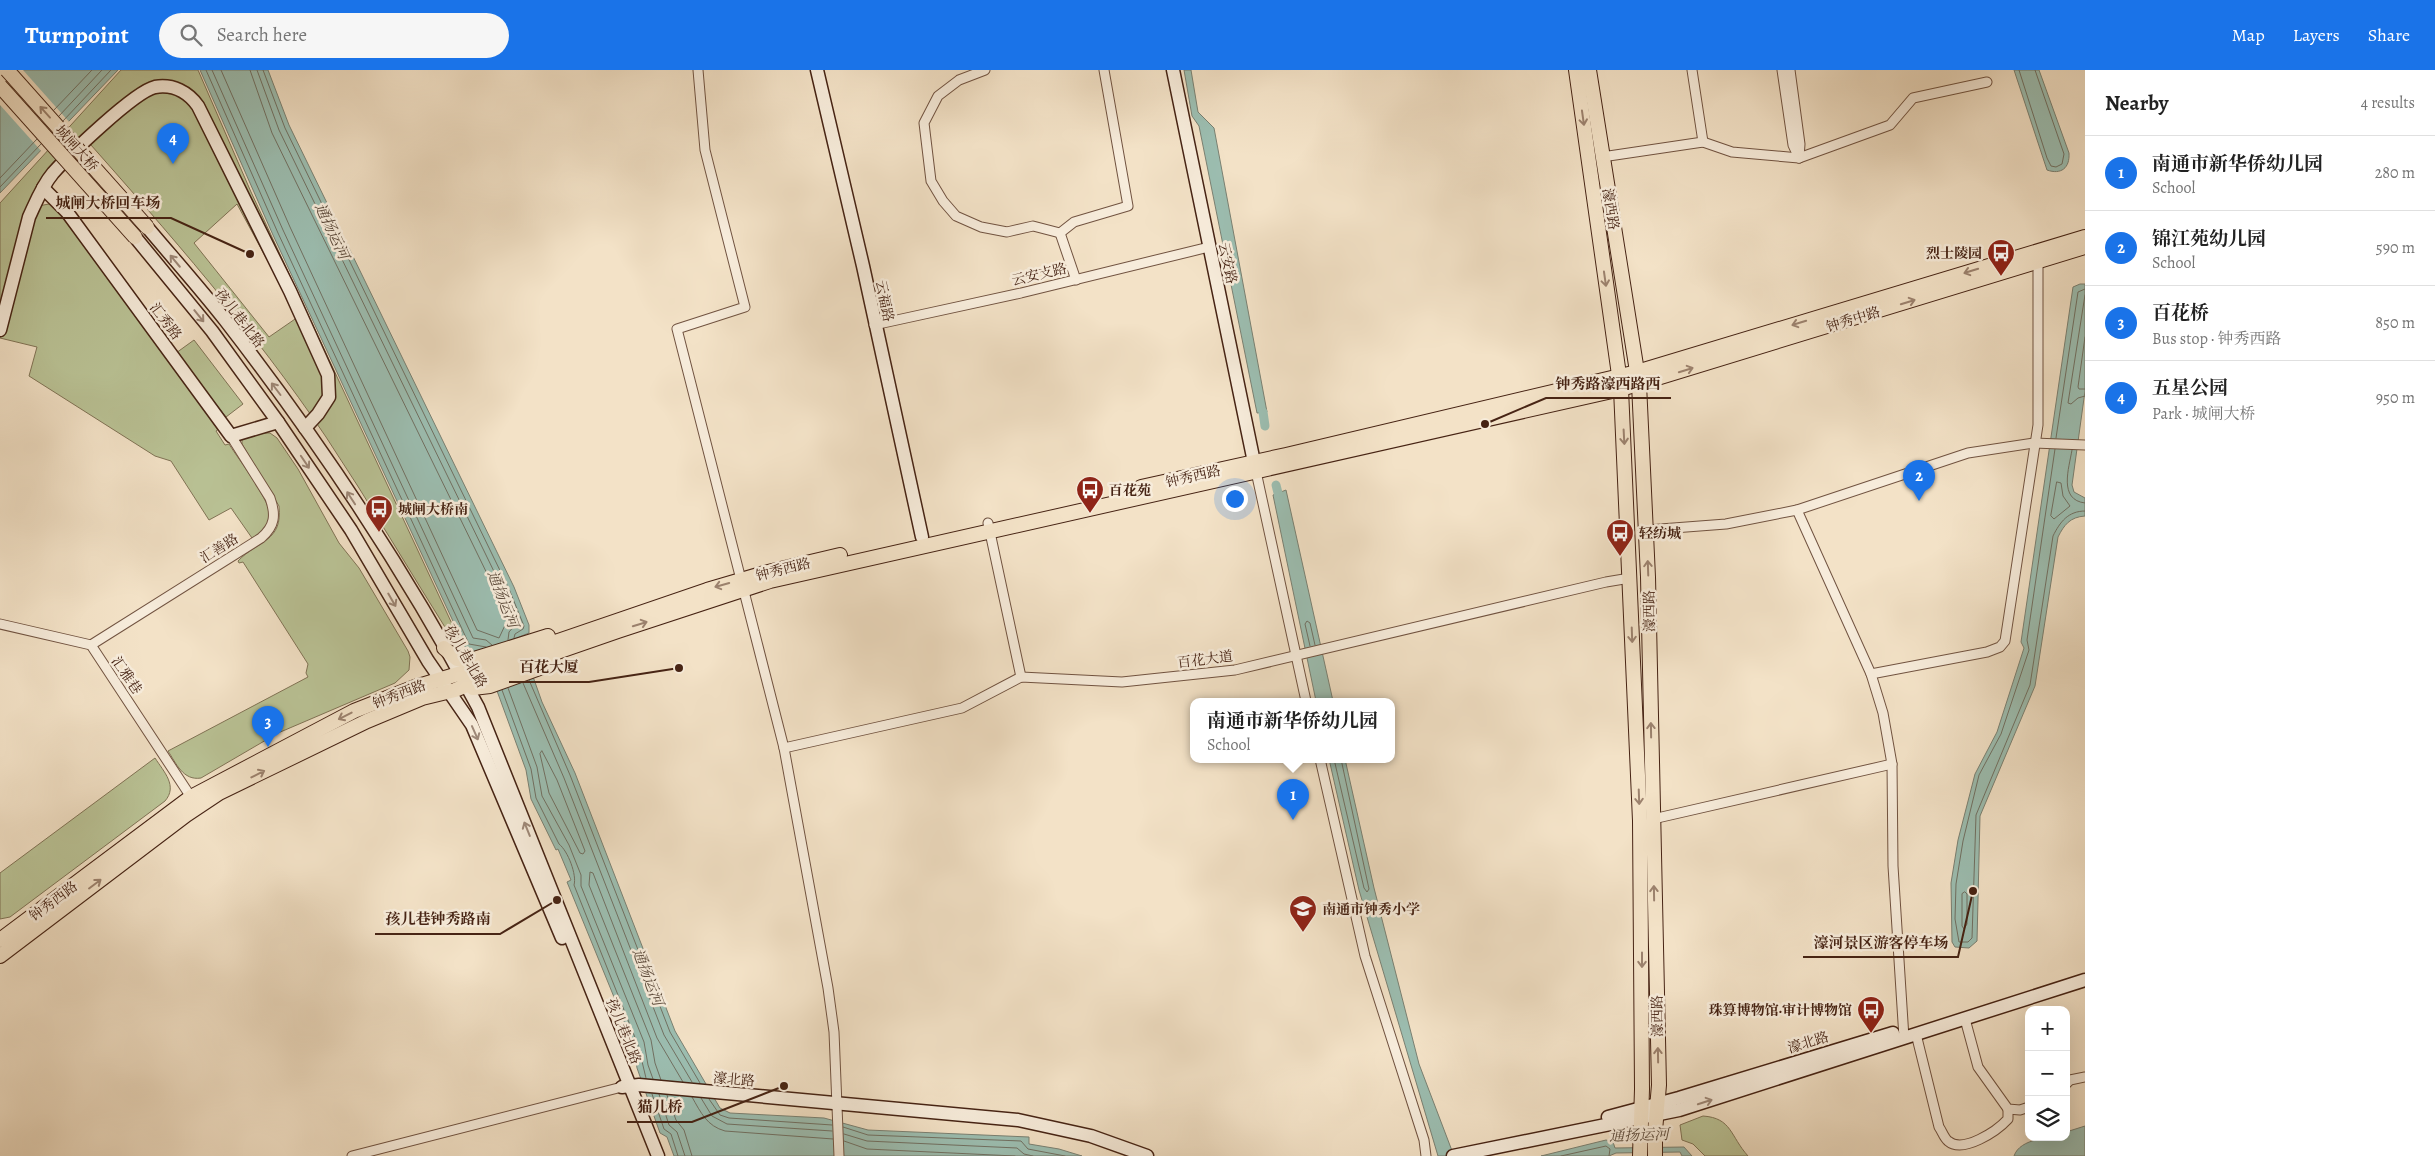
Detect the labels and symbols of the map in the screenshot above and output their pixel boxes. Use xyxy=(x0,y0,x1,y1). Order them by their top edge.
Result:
one-way arrow xyxy=(39,106,50,119)
one-way arrow xyxy=(1578,110,1588,126)
street label: 城闸大桥 xyxy=(51,121,102,175)
pin: 4 xyxy=(157,123,189,164)
street label: 濠西路 xyxy=(1598,187,1623,231)
callout: 城闸大桥回车场 xyxy=(46,188,171,218)
text: 城闸大桥回车场 xyxy=(55,193,161,213)
water label: 通扬运河 xyxy=(310,200,355,265)
bus stop icon: 烈士陵园 xyxy=(1986,238,2016,277)
street label: 云安路 xyxy=(1214,241,1241,286)
place label: 烈士陵园 xyxy=(1926,244,1982,263)
one-way arrow xyxy=(170,255,181,268)
street label: 云安支路 xyxy=(1010,259,1069,290)
one-way arrow xyxy=(1964,267,1980,277)
one-way arrow xyxy=(1600,271,1610,287)
street label: 云福路 xyxy=(871,279,898,324)
street label: 孩儿巷北路 xyxy=(211,285,269,352)
one-way arrow xyxy=(1900,297,1916,306)
street label: 汇秀路 xyxy=(145,299,186,344)
street label: 钟秀中路 xyxy=(1824,302,1883,337)
one-way arrow xyxy=(194,309,205,322)
one-way arrow xyxy=(1791,319,1807,329)
one-way arrow xyxy=(1678,365,1694,375)
callout: 钟秀路濠西路西 xyxy=(1546,368,1671,398)
text: 钟秀路濠西路西 xyxy=(1555,374,1661,394)
one-way arrow xyxy=(271,382,281,396)
one-way arrow xyxy=(1619,429,1628,445)
one-way arrow xyxy=(300,455,310,469)
pin: 2 xyxy=(1903,460,1935,501)
street label: 钟秀西路 xyxy=(1164,461,1223,492)
bus stop icon: 百花苑 xyxy=(1075,475,1105,514)
place label: 百花苑 xyxy=(1109,481,1151,500)
your location xyxy=(1222,486,1248,512)
one-way arrow xyxy=(346,492,356,506)
bus stop icon: 城闸大桥南 xyxy=(364,494,394,533)
place label: 城闸大桥南 xyxy=(398,500,468,519)
bus stop icon: 轻纺城 xyxy=(1605,518,1635,557)
place label: 轻纺城 xyxy=(1639,524,1681,543)
street label: 汇善路 xyxy=(196,529,242,568)
street label: 钟秀西路 xyxy=(754,553,813,585)
one-way arrow xyxy=(1643,560,1653,576)
water label: 通扬运河 xyxy=(483,567,524,633)
one-way arrow xyxy=(714,581,730,591)
street label: 濠西路 xyxy=(1640,590,1659,632)
one-way arrow xyxy=(387,592,397,606)
one-way arrow xyxy=(632,619,648,629)
street label: 孩儿巷北路 xyxy=(440,621,491,691)
one-way arrow xyxy=(1628,626,1637,642)
street label: 百花大道 xyxy=(1176,647,1234,672)
callout: 百花大厦 xyxy=(509,652,589,682)
street label: 汇雅巷 xyxy=(107,653,146,698)
text: 百花大厦 xyxy=(519,657,579,677)
street label: 钟秀西路 xyxy=(370,676,429,713)
pin: 3 xyxy=(252,706,284,747)
one-way arrow xyxy=(338,711,353,721)
one-way arrow xyxy=(1646,723,1656,739)
one-way arrow xyxy=(470,725,480,740)
one-way arrow xyxy=(250,769,265,778)
pin: 1 xyxy=(1277,779,1309,820)
one-way arrow xyxy=(1634,788,1644,805)
one-way arrow xyxy=(522,822,532,837)
street label: 钟秀西路 xyxy=(25,877,81,926)
one-way arrow xyxy=(88,878,101,889)
one-way arrow xyxy=(1649,885,1659,902)
school or university icon: 南通市钟秀小学 xyxy=(1288,894,1318,933)
place label: 南通市钟秀小学 xyxy=(1322,900,1420,919)
callout: 孩儿巷钟秀路南 xyxy=(375,904,500,934)
text: 孩儿巷钟秀路南 xyxy=(385,909,491,929)
callout: 濠河景区游客停车场 xyxy=(1803,927,1958,957)
text: 濠河景区游客停车场 xyxy=(1813,933,1949,953)
water label: 通扬运河 xyxy=(628,945,669,1011)
one-way arrow xyxy=(1637,951,1647,967)
street label: 孩儿巷北路 xyxy=(602,995,645,1067)
street label: 濠西路 xyxy=(1648,995,1667,1037)
bus stop icon: 珠算博物馆·审计博物馆 xyxy=(1856,995,1886,1034)
place label: 珠算博物馆·审计博物馆 xyxy=(1709,1001,1852,1020)
street label: 濠北路 xyxy=(1785,1027,1831,1058)
one-way arrow xyxy=(1653,1048,1663,1064)
street label: 濠北路 xyxy=(712,1068,756,1091)
callout: 猫儿桥 xyxy=(627,1092,692,1122)
one-way arrow xyxy=(1696,1096,1712,1106)
text: 猫儿桥 xyxy=(637,1097,683,1117)
water label: 通扬运河 xyxy=(1609,1124,1672,1146)

